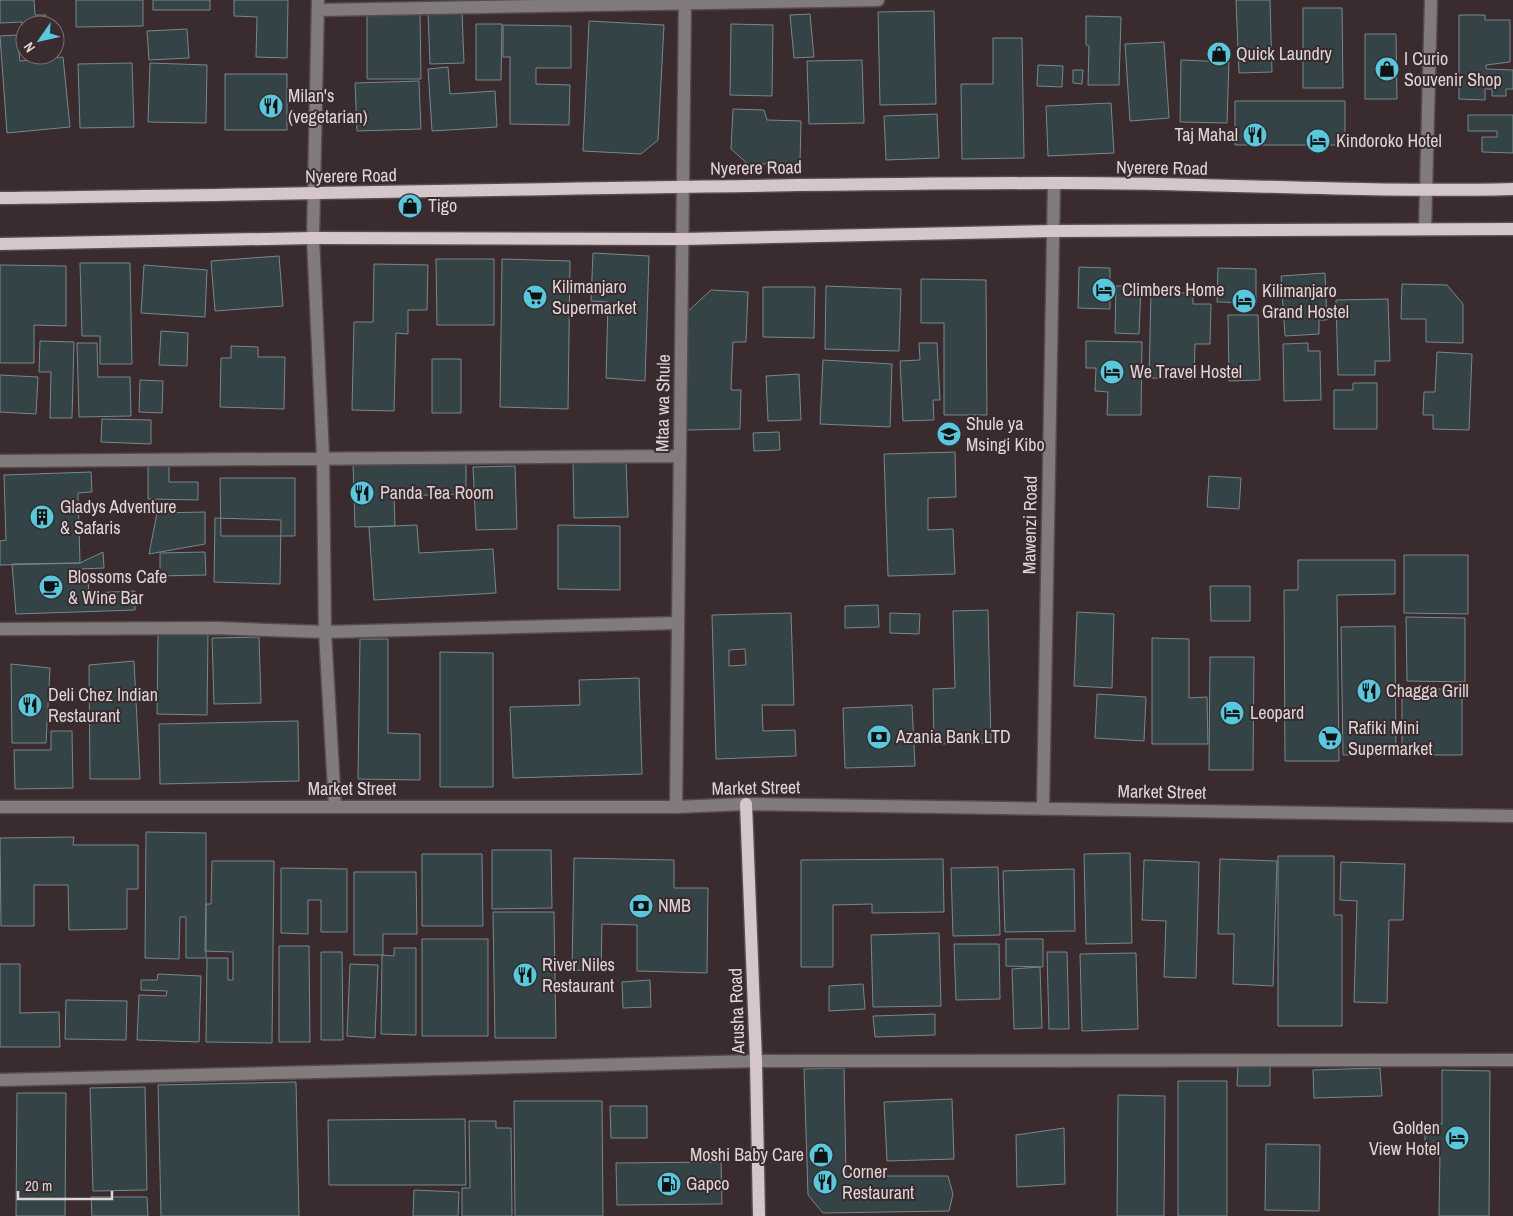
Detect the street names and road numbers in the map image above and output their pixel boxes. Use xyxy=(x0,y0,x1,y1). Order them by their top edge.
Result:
street label: Nyerere Road xyxy=(710,154,802,181)
street label: Nyerere Road xyxy=(1116,154,1208,181)
street label: Nyerere Road xyxy=(305,162,397,189)
street label: Mtaa wa Shule xyxy=(649,354,676,452)
street label: Mawenzi Road xyxy=(1016,476,1043,574)
street label: Market Street xyxy=(711,774,801,801)
street label: Market Street xyxy=(308,776,396,801)
street label: Market Street xyxy=(1117,778,1207,805)
street label: Arusha Road xyxy=(723,968,751,1056)

